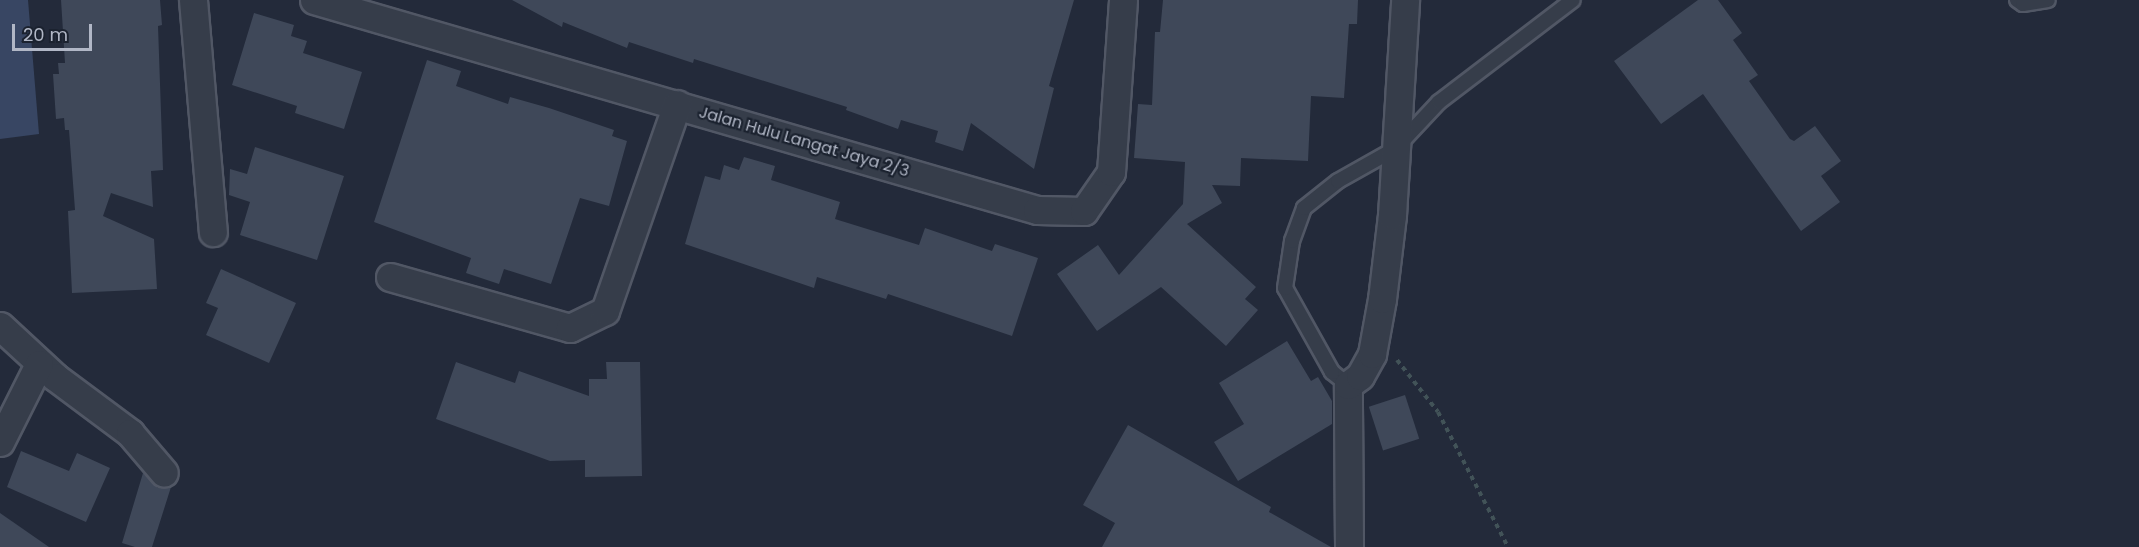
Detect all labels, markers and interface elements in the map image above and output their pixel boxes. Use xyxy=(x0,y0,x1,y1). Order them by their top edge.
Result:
scale bar xyxy=(15,12,94,50)
text: 20 m xyxy=(23,22,68,47)
street label: Jalan Hulu Langat Jaya 2/3 xyxy=(697,103,911,181)

